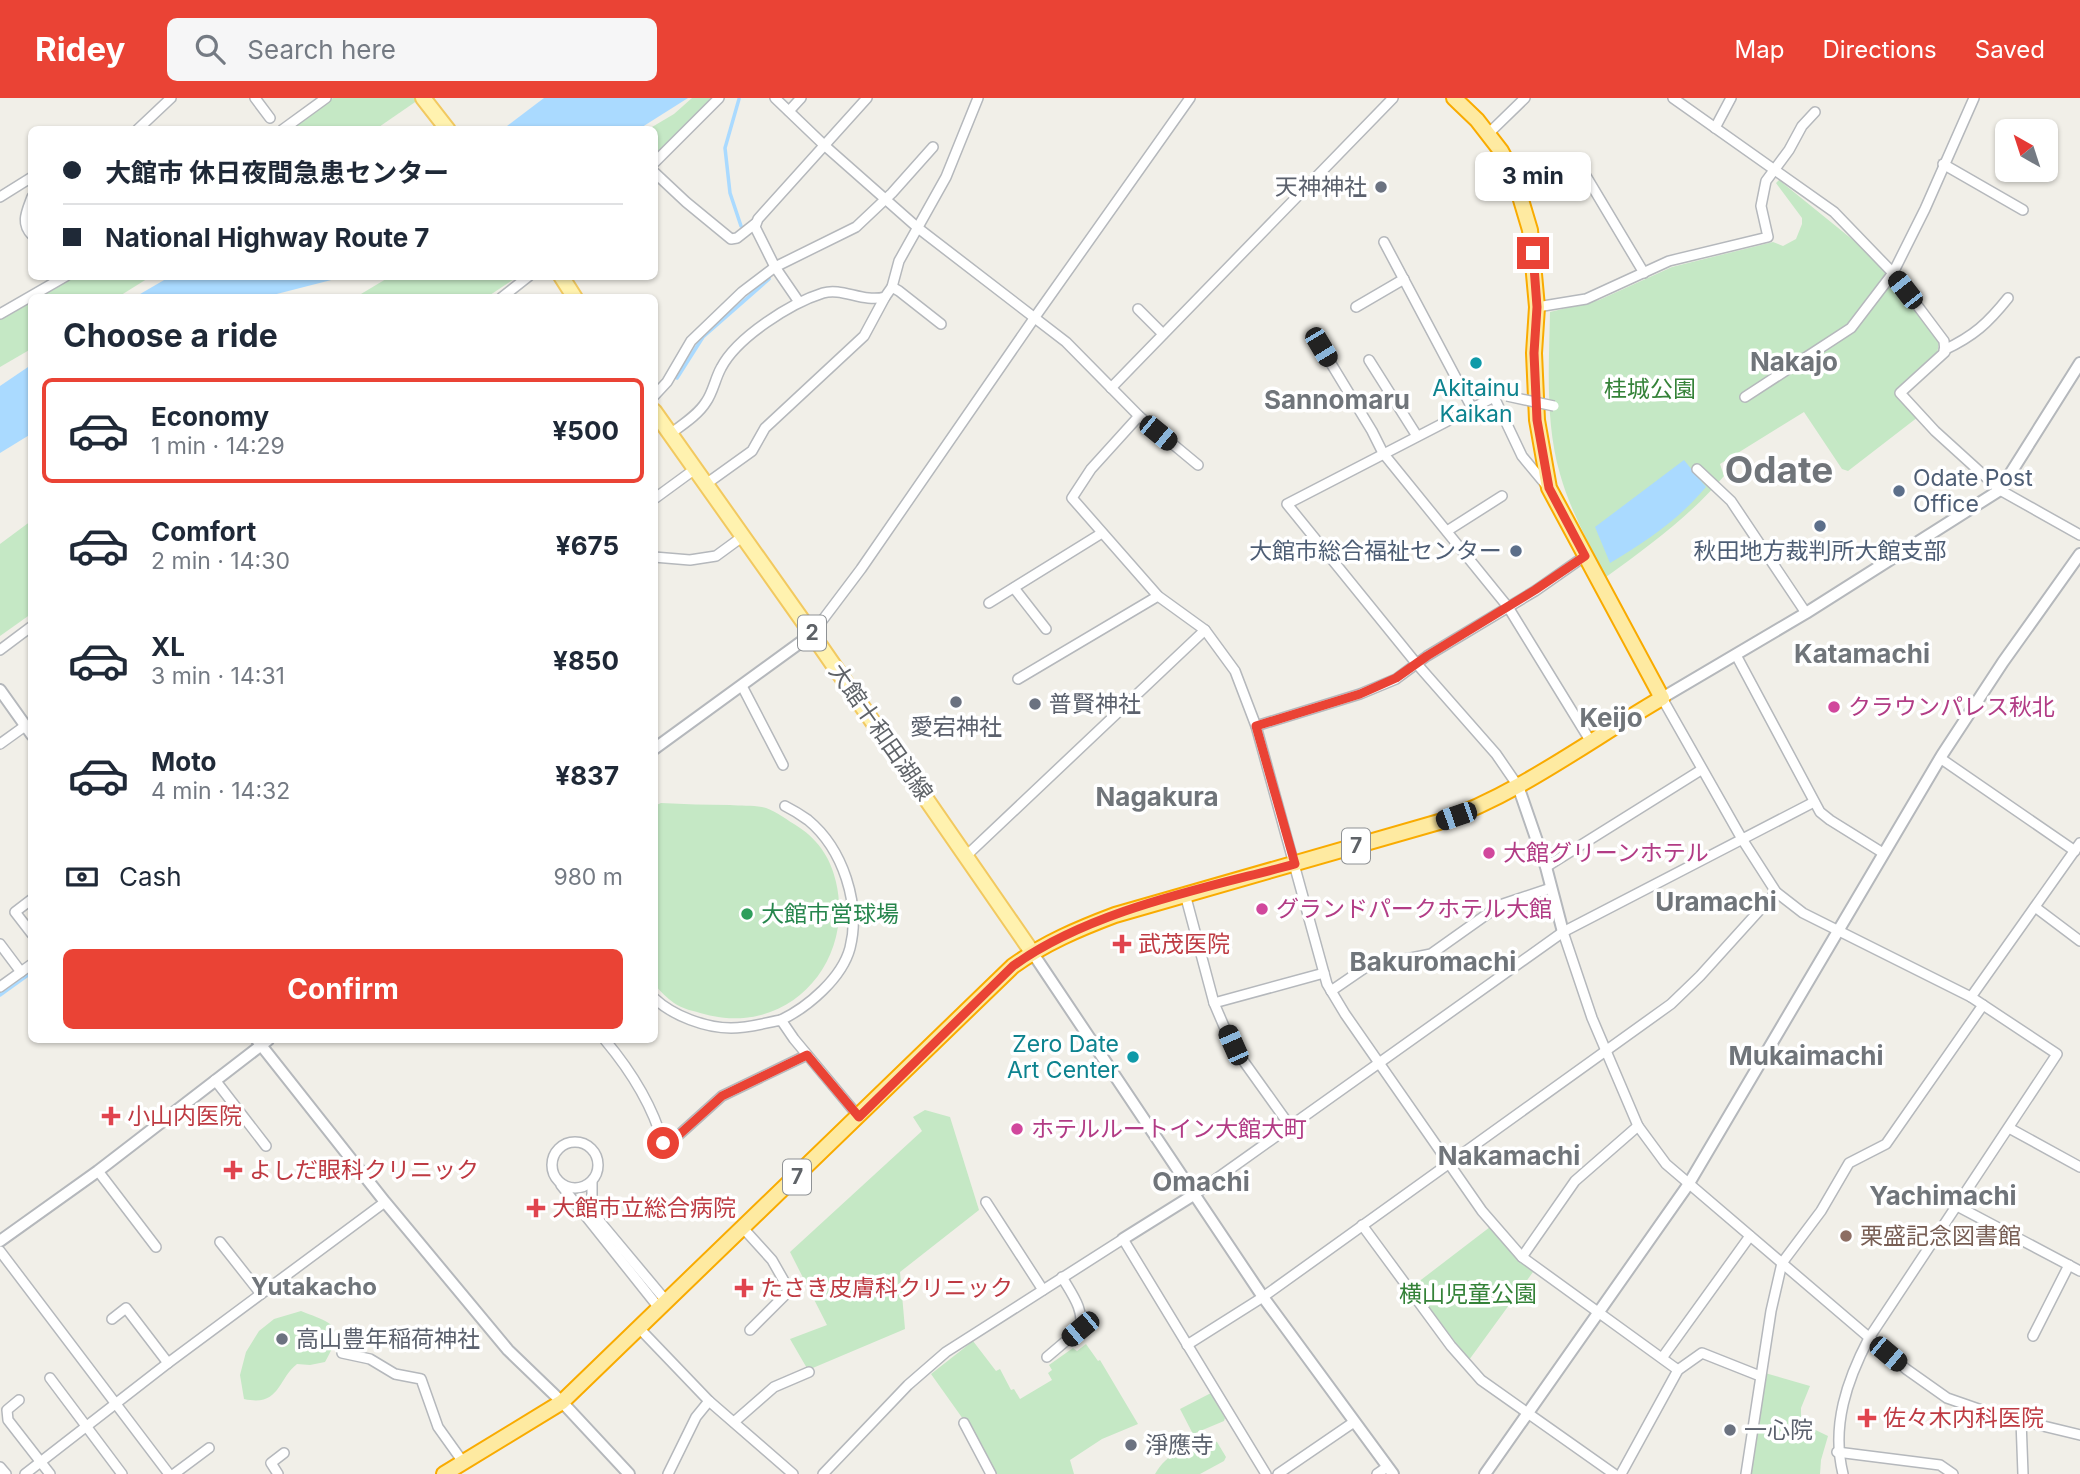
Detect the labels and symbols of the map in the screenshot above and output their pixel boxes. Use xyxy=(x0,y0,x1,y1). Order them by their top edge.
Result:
north arrow xyxy=(1995,119,2058,182)
callout: 3 min xyxy=(1475,152,1591,200)
place label: 天神神社 xyxy=(1275,173,1367,201)
marker: 天神神社 xyxy=(1373,179,1389,195)
route end xyxy=(1517,237,1549,269)
car xyxy=(1884,267,1927,313)
car xyxy=(1302,324,1341,370)
district label: Nakajo xyxy=(1750,346,1838,377)
marker: Akitainu Kaikan xyxy=(1468,355,1484,371)
place label: Akitainu Kaikan xyxy=(1432,374,1520,428)
park label: 桂城公園 xyxy=(1604,375,1696,403)
district label: Sannomaru xyxy=(1264,384,1410,415)
car xyxy=(1136,412,1181,454)
district label: Odate xyxy=(1725,447,1833,492)
place label: Odate Post Office xyxy=(1913,464,2033,518)
marker: Odate Post Office xyxy=(1891,483,1907,499)
marker: 秋田地方裁判所大館支部 xyxy=(1812,518,1828,534)
place label: 大館市総合福祉センター xyxy=(1249,537,1502,565)
place label: 秋田地方裁判所大館支部 xyxy=(1694,537,1947,565)
marker: 大館市総合福祉センター xyxy=(1508,543,1524,559)
road number: 2 xyxy=(798,616,826,650)
district label: Katamachi xyxy=(1794,638,1930,669)
street label: 大館十和田湖線 xyxy=(823,658,939,806)
place label: 普賢神社 xyxy=(1049,690,1141,718)
place label: クラウンパレス秋北 xyxy=(1848,693,2055,721)
marker: 愛宕神社 xyxy=(948,694,964,710)
marker: 普賢神社 xyxy=(1027,696,1043,712)
marker: クラウンパレス秋北 xyxy=(1826,699,1842,715)
district label: Keijo xyxy=(1579,702,1643,733)
place label: 愛宕神社 xyxy=(910,713,1002,741)
district label: Nagakura xyxy=(1095,781,1219,812)
car xyxy=(1433,799,1480,833)
road number: 7 xyxy=(1342,828,1370,864)
place label: 大館グリーンホテル xyxy=(1503,839,1709,867)
marker: 大館グリーンホテル xyxy=(1481,845,1497,861)
district label: Uramachi xyxy=(1655,886,1777,917)
place label: グランドパークホテル大館 xyxy=(1276,895,1552,923)
place label: 大館市営球場 xyxy=(761,900,899,928)
marker: グランドパークホテル大館 xyxy=(1254,901,1270,917)
marker: 大館市営球場 xyxy=(739,906,755,922)
place label: 武茂医院 xyxy=(1138,930,1230,958)
marker: 武茂医院 xyxy=(1112,934,1132,954)
district label: Bakuromachi xyxy=(1350,946,1516,977)
car xyxy=(1215,1022,1252,1068)
place label: Zero Date Art Center xyxy=(1007,1030,1119,1084)
district label: Mukaimachi xyxy=(1729,1040,1883,1071)
marker: Zero Date Art Center xyxy=(1125,1049,1141,1065)
place label: 小山内医院 xyxy=(127,1102,242,1130)
marker: 小山内医院 xyxy=(101,1106,121,1126)
place label: ホテルルートイン大館大町 xyxy=(1031,1115,1307,1143)
marker: ホテルルートイン大館大町 xyxy=(1009,1121,1025,1137)
route start xyxy=(647,1127,679,1159)
district label: Nakamachi xyxy=(1438,1140,1580,1171)
place label: よしだ眼科クリニック xyxy=(249,1156,479,1184)
marker: よしだ眼科クリニック xyxy=(223,1160,243,1180)
road number: 7 xyxy=(783,1160,811,1194)
district label: Omachi xyxy=(1152,1166,1250,1197)
district label: Yachimachi xyxy=(1869,1180,2017,1211)
place label: 大館市立総合病院 xyxy=(552,1194,736,1222)
marker: 大館市立総合病院 xyxy=(526,1198,546,1218)
place label: 栗盛記念図書館 xyxy=(1860,1222,2021,1250)
marker: 栗盛記念図書館 xyxy=(1838,1228,1854,1244)
district label: Yutakacho xyxy=(251,1272,377,1301)
place label: たさき皮膚科クリニック xyxy=(760,1274,1013,1302)
marker: たさき皮膚科クリニック xyxy=(734,1278,754,1298)
park label: 横山児童公園 xyxy=(1399,1280,1537,1308)
car xyxy=(1058,1307,1103,1351)
place label: 高山豊年稲荷神社 xyxy=(296,1325,480,1353)
marker: 高山豊年稲荷神社 xyxy=(274,1331,290,1347)
car xyxy=(1866,1332,1911,1376)
place label: 佐々木内科医院 xyxy=(1883,1404,2044,1432)
marker: 佐々木内科医院 xyxy=(1857,1408,1877,1428)
place label: 一心院 xyxy=(1744,1416,1813,1444)
marker: 一心院 xyxy=(1722,1422,1738,1438)
place label: 淨應寺 xyxy=(1145,1431,1214,1459)
marker: 淨應寺 xyxy=(1123,1437,1139,1453)

